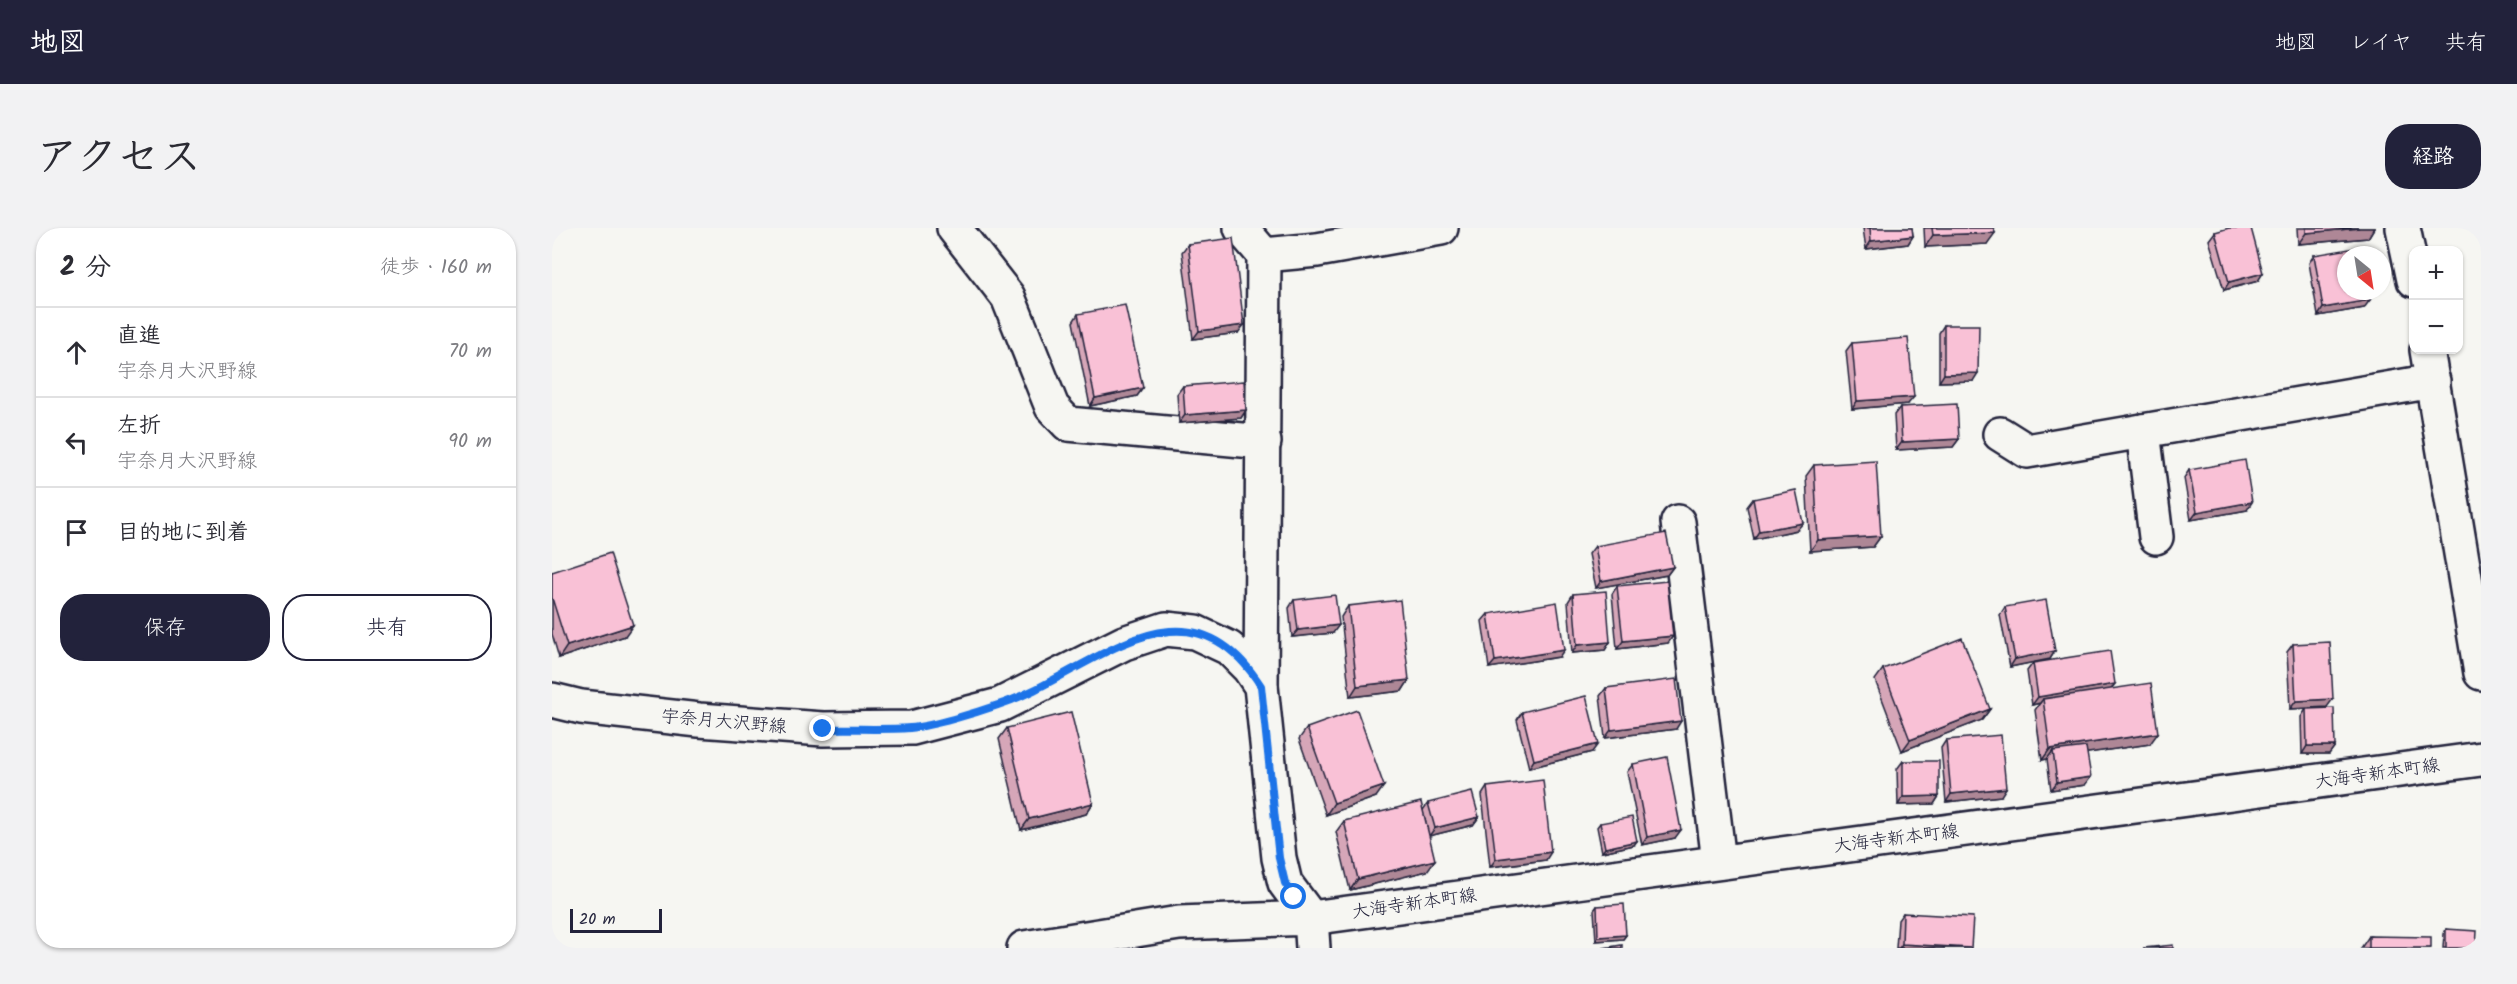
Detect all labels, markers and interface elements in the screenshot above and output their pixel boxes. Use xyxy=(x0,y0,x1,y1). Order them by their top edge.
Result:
text: 地図 xyxy=(30,21,86,66)
text: 地図 xyxy=(2275,27,2317,60)
text: レイヤ xyxy=(2350,27,2412,60)
text: 共有 xyxy=(2445,27,2487,60)
button: 経路 xyxy=(2385,124,2481,189)
text: アクセス xyxy=(36,125,201,192)
north arrow xyxy=(2337,246,2391,300)
map controls xyxy=(2409,246,2463,354)
button: + xyxy=(2409,246,2463,300)
text: 2 分 xyxy=(60,247,111,289)
text: 徒歩 · 160 m xyxy=(380,252,492,284)
button: − xyxy=(2409,300,2463,354)
text: 直進 xyxy=(117,319,161,354)
icon: ahead xyxy=(60,336,93,369)
text: 70 m xyxy=(449,336,492,368)
text: 宇奈月大沢野線 xyxy=(117,356,257,388)
text: 左折 xyxy=(117,409,161,444)
icon: left xyxy=(60,426,93,459)
text: 90 m xyxy=(448,426,492,458)
text: 宇奈月大沢野線 xyxy=(117,446,257,478)
icon: arrive xyxy=(60,516,93,549)
text: 目的地に到着 xyxy=(117,516,249,551)
button: 保存 xyxy=(60,594,270,661)
button: 共有 xyxy=(282,594,492,661)
street label: 宇奈月大沢野線 xyxy=(660,703,788,742)
route end xyxy=(809,715,835,741)
street label: 大海寺新本町線 xyxy=(2313,751,2442,798)
street label: 大海寺新本町線 xyxy=(1832,817,1960,862)
street label: 大海寺新本町線 xyxy=(1350,881,1479,928)
route start xyxy=(1280,883,1306,909)
scale bar xyxy=(570,906,662,934)
text: 20 m xyxy=(579,907,615,932)

